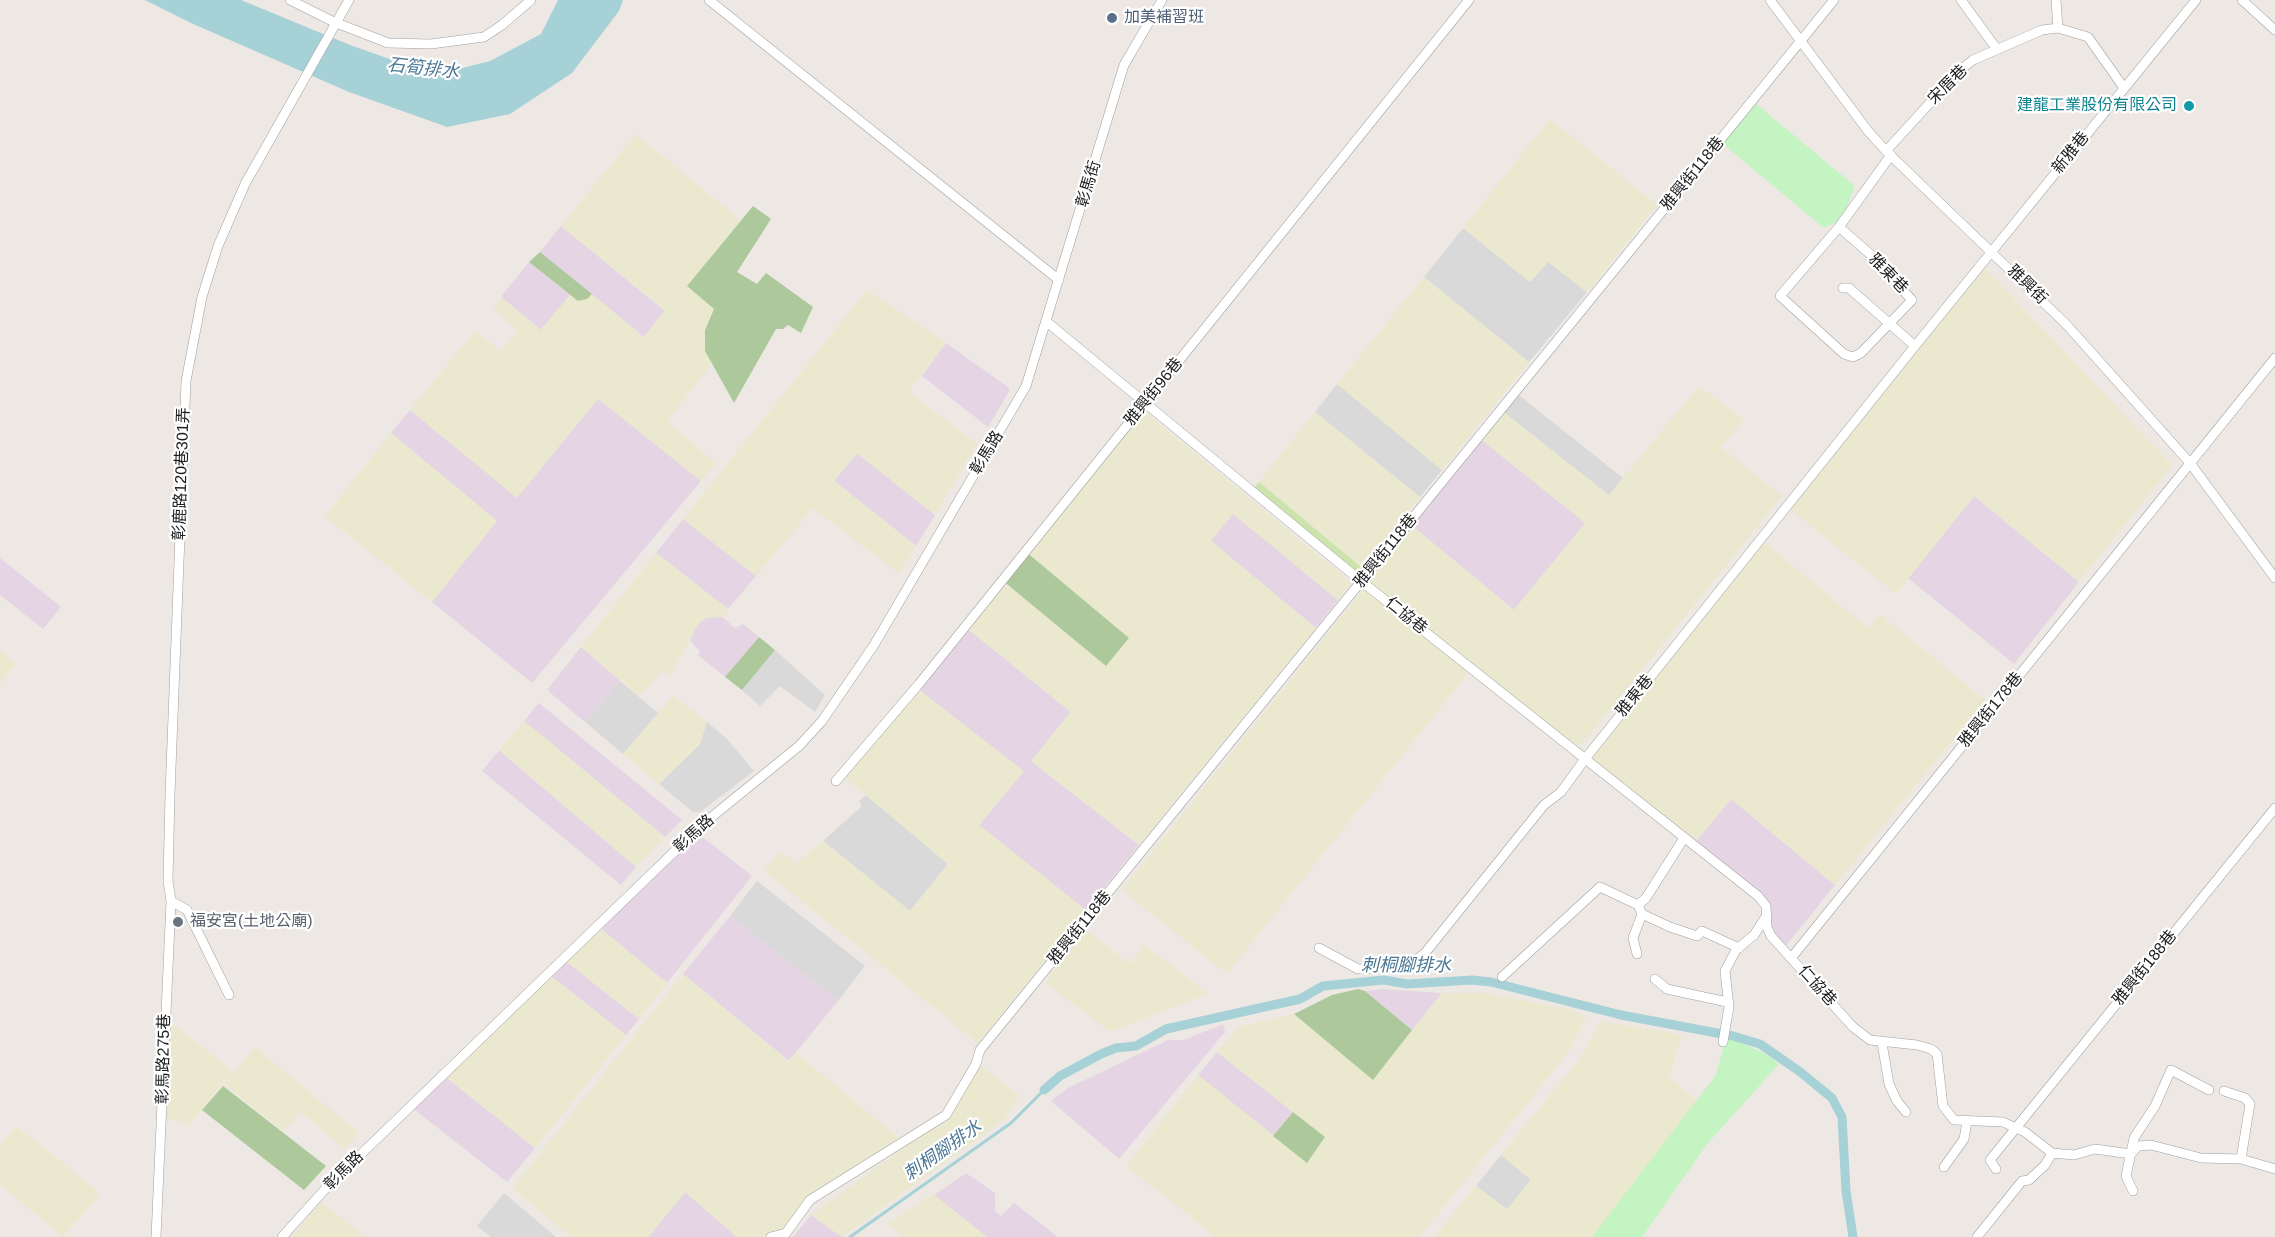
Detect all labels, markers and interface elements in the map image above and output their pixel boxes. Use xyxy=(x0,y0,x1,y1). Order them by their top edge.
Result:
place label: 加美補習班 xyxy=(1124,8,1204,28)
marker: 加美補習班 xyxy=(1105,11,1119,25)
water label: 石筍排水 xyxy=(386,54,460,84)
street label: 宋厝巷 xyxy=(1924,61,1972,109)
place label: 建龍工業股份有限公司 xyxy=(2017,96,2177,116)
marker: 建龍工業股份有限公司 xyxy=(2182,99,2196,113)
street label: 新雅巷 xyxy=(2048,128,2094,178)
street label: 雅興街118巷 xyxy=(1657,133,1729,215)
street label: 彰馬街 xyxy=(1073,158,1105,210)
street label: 雅東巷 xyxy=(1864,250,1912,298)
street label: 雅興街 xyxy=(2003,261,2051,309)
street label: 雅興街96巷 xyxy=(1121,354,1187,430)
street label: 彰鹿路120巷301弄 xyxy=(170,407,194,541)
street label: 彰馬路 xyxy=(966,427,1008,479)
street label: 雅興街118巷 xyxy=(1350,510,1422,592)
street label: 仁協巷 xyxy=(1381,593,1431,639)
street label: 雅興街178巷 xyxy=(1955,669,2027,751)
street label: 雅東巷 xyxy=(1612,671,1658,721)
street label: 彰馬路 xyxy=(670,811,718,857)
street label: 雅興街118巷 xyxy=(1044,887,1116,969)
place label: 福安宮(土地公廟) xyxy=(190,912,313,932)
marker: 福安宮(土地公廟) xyxy=(171,915,185,929)
street label: 雅興街188巷 xyxy=(2109,927,2181,1009)
water label: 刺桐腳排水 xyxy=(1361,955,1451,977)
street label: 仁協巷 xyxy=(1794,962,1840,1010)
street label: 彰馬路275巷 xyxy=(154,1013,174,1105)
water label: 刺桐腳排水 xyxy=(900,1116,986,1186)
street label: 彰馬路 xyxy=(320,1147,368,1195)

